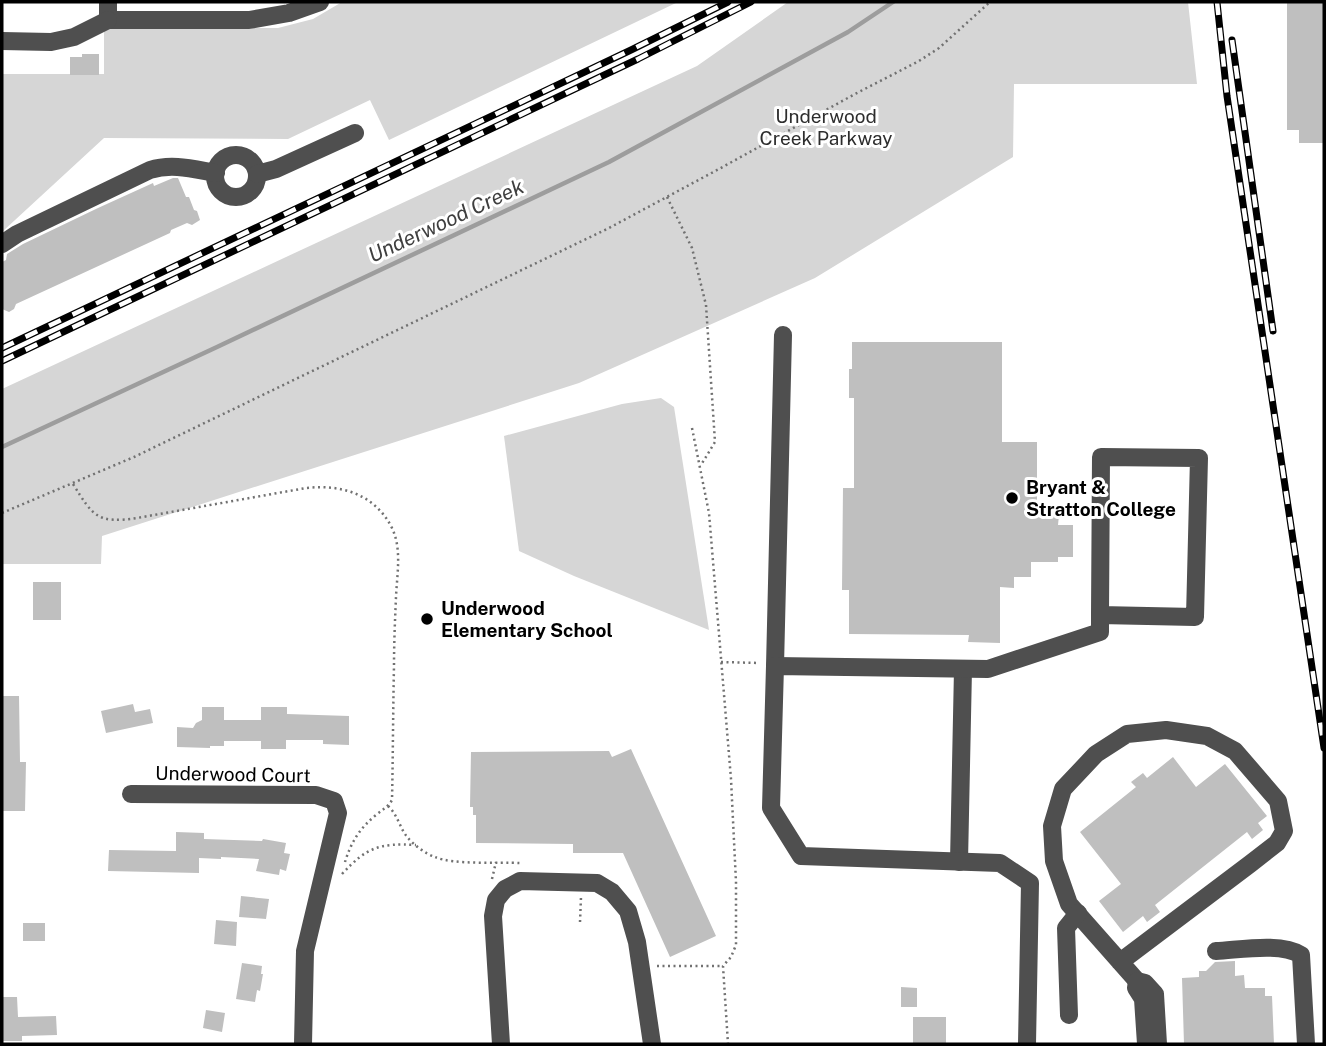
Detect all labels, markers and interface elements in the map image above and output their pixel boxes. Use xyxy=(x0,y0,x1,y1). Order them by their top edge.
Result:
park label: Underwood Creek Parkway xyxy=(760,105,892,149)
water label: Underwood Creek xyxy=(364,173,528,268)
place label: Bryant & Stratton College xyxy=(1026,476,1176,520)
marker: Bryant & Stratton College xyxy=(1004,490,1020,506)
place label: Underwood Elementary School xyxy=(441,597,613,641)
marker: Underwood Elementary School xyxy=(419,611,435,627)
street label: Underwood Court xyxy=(155,762,311,786)

